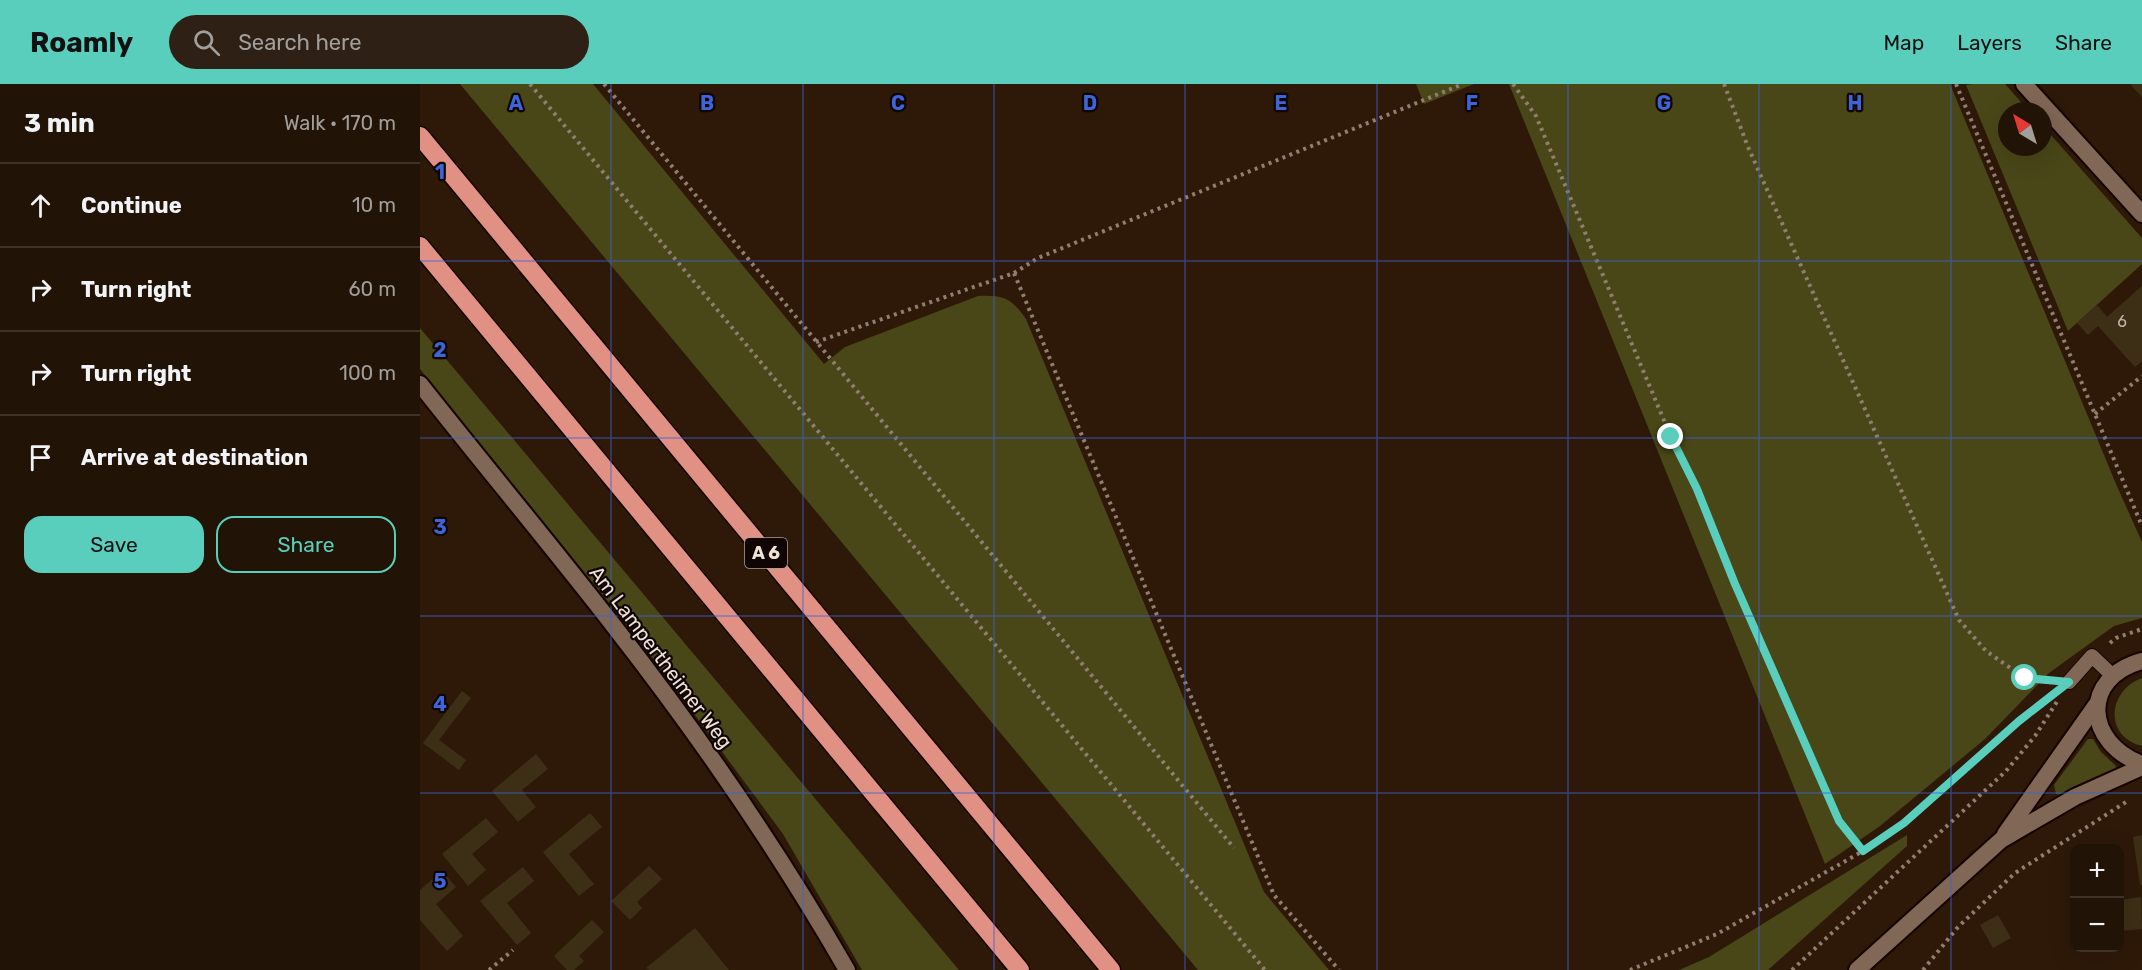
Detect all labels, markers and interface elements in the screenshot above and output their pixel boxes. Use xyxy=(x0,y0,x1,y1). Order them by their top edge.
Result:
search box xyxy=(169,15,589,69)
text: Roamly xyxy=(30,26,133,59)
icon: search xyxy=(190,26,223,59)
text: Search here xyxy=(238,29,362,56)
text: Map xyxy=(1883,30,1924,55)
text: Layers xyxy=(1957,30,2022,55)
text: Share xyxy=(2055,30,2112,55)
text: A xyxy=(509,91,524,115)
text: B xyxy=(700,91,714,115)
text: C xyxy=(891,91,905,115)
text: D xyxy=(1083,91,1097,115)
text: E xyxy=(1275,91,1287,115)
text: F xyxy=(1466,91,1478,115)
text: G xyxy=(1657,91,1671,115)
text: H xyxy=(1848,91,1862,115)
north arrow xyxy=(1998,102,2052,156)
text: 3 min xyxy=(24,108,95,139)
text: Walk · 170 m xyxy=(284,111,396,135)
text: 1 xyxy=(435,160,445,184)
icon: ahead xyxy=(24,189,57,222)
text: Continue xyxy=(81,192,182,219)
text: 10 m xyxy=(352,193,396,217)
icon: right xyxy=(24,273,57,306)
text: Turn right xyxy=(81,276,191,303)
text: 60 m xyxy=(349,277,396,301)
house number: 6 xyxy=(2117,312,2127,331)
text: 2 xyxy=(434,338,447,362)
icon: right xyxy=(24,357,57,390)
text: Turn right xyxy=(81,360,191,387)
text: 100 m xyxy=(339,361,396,385)
route end xyxy=(1657,423,1683,449)
icon: arrive xyxy=(24,441,57,474)
text: Arrive at destination xyxy=(81,444,308,471)
text: 3 xyxy=(433,515,447,539)
button: Save xyxy=(24,516,204,573)
button: Share xyxy=(216,516,396,573)
road number: A 6 xyxy=(745,538,787,568)
street label: Am Lampertheimer Weg xyxy=(585,561,737,753)
route start xyxy=(2011,664,2037,690)
text: 4 xyxy=(433,692,447,716)
map controls xyxy=(2070,844,2124,952)
button: + xyxy=(2070,844,2124,898)
text: 5 xyxy=(434,869,447,893)
button: − xyxy=(2070,898,2124,952)

